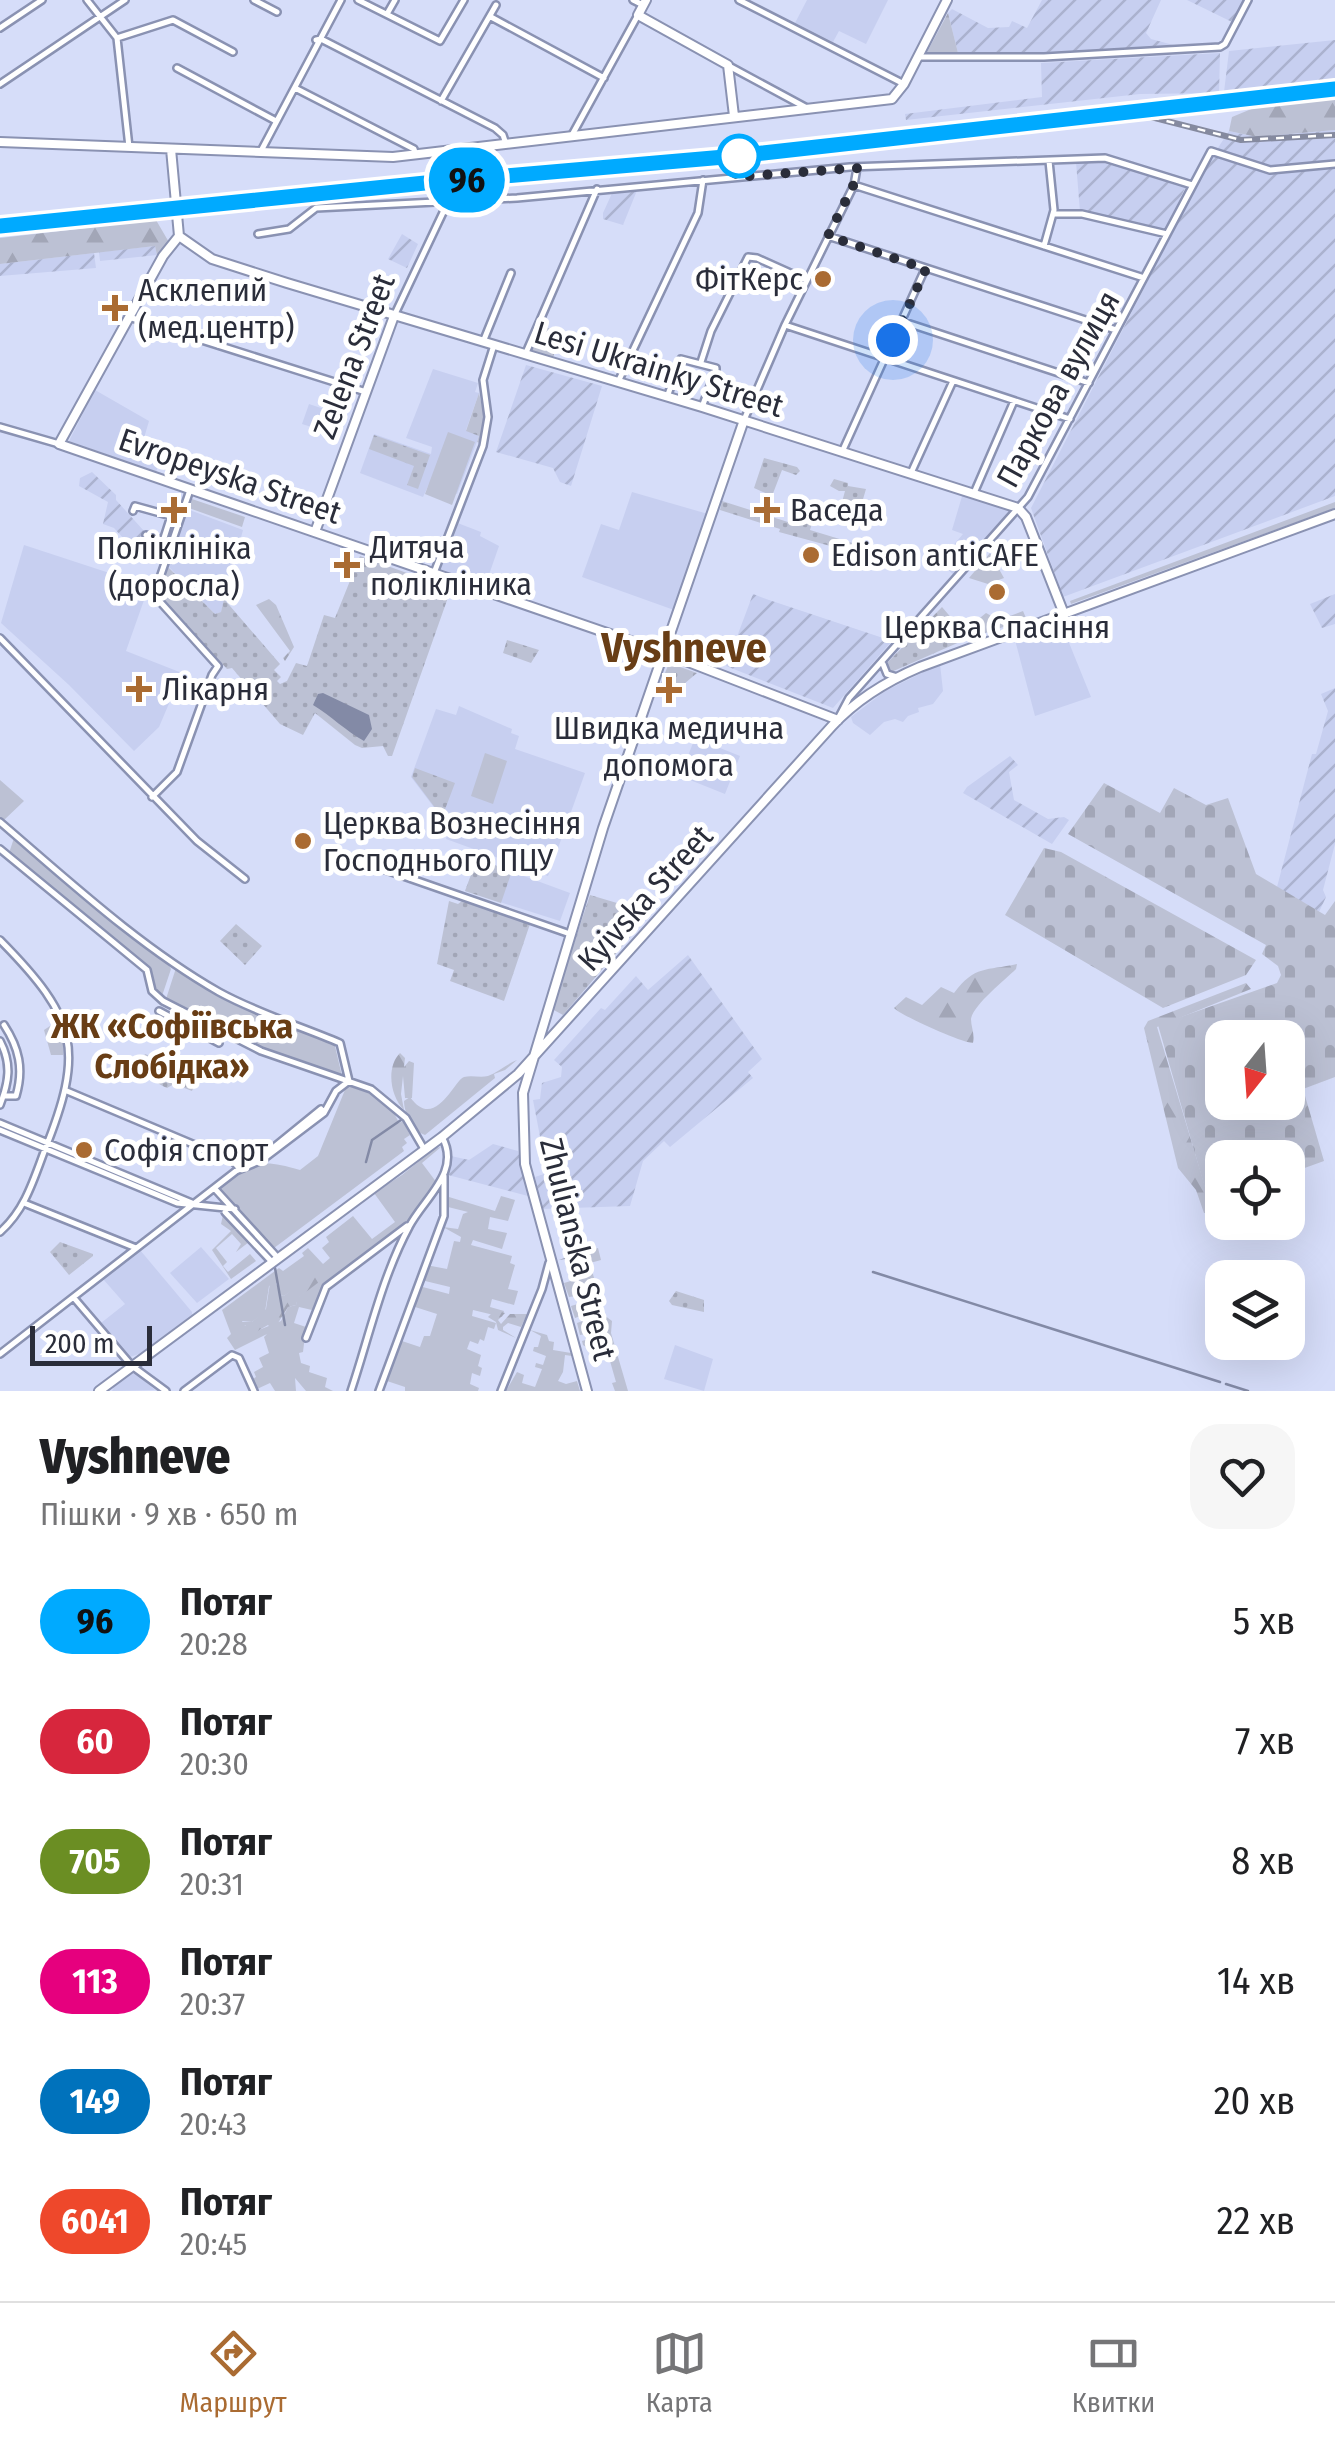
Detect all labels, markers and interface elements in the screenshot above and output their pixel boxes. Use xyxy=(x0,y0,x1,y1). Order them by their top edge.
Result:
unlabelled marker xyxy=(718,135,760,177)
line badge: 96 xyxy=(422,148,512,212)
text: 96 xyxy=(449,159,485,201)
place label: ФітКерс xyxy=(695,260,803,298)
street label: Zelena Street xyxy=(305,268,403,444)
marker: ФітКерс xyxy=(812,268,834,290)
place label: Асклепий (мед.центр) xyxy=(138,271,295,346)
street label: Паркова вулиця xyxy=(988,284,1128,494)
marker: Асклепий (мед.центр) xyxy=(102,295,128,321)
street label: Lesi Ukrainky Street xyxy=(530,313,789,425)
your location xyxy=(868,315,918,365)
street label: Evropeyska Street xyxy=(114,420,347,532)
place label: Васеда xyxy=(790,491,884,529)
marker: Поліклініка (доросла) xyxy=(161,497,187,523)
marker: Васеда xyxy=(754,497,780,523)
place label: Дитяча полікліника xyxy=(369,528,532,603)
place label: Поліклініка (доросла) xyxy=(96,529,252,604)
place label: Edison antiCAFE xyxy=(831,536,1039,574)
marker: Edison antiCAFE xyxy=(800,544,822,566)
marker: Дитяча полікліника xyxy=(334,552,360,578)
marker: Церква Спасіння xyxy=(986,581,1008,603)
place label: Церква Спасіння xyxy=(884,608,1110,646)
district label: Vyshneve xyxy=(600,623,767,673)
place label: Лікарня xyxy=(162,670,269,708)
marker: Лікарня xyxy=(126,676,152,702)
marker: Швидка медична допомога xyxy=(656,677,682,703)
place label: Швидка медична допомога xyxy=(554,709,784,784)
place label: Церква Вознесіння Господнього ПЦУ xyxy=(323,804,581,879)
street label: Kyivska Street xyxy=(570,817,721,979)
marker: Церква Вознесіння Господнього ПЦУ xyxy=(292,830,314,852)
district label: ЖК «Софіївська Слобідка» xyxy=(50,1005,293,1087)
north arrow xyxy=(1205,1020,1305,1120)
map controls xyxy=(1205,1020,1305,1360)
place label: Софія спорт xyxy=(104,1131,268,1169)
street label: Zhulianska Street xyxy=(532,1134,624,1365)
marker: Софія спорт xyxy=(73,1139,95,1161)
button: locate xyxy=(1205,1140,1305,1240)
button: layers xyxy=(1205,1260,1305,1360)
scale bar xyxy=(30,1321,152,1366)
text: 200 m xyxy=(45,1327,115,1360)
button: heart xyxy=(1190,1424,1295,1529)
text: Vyshneve xyxy=(40,1428,230,1486)
text: Пішки · 9 хв · 650 m xyxy=(40,1495,298,1533)
text: Потяг xyxy=(180,1579,272,1625)
text: 5 хв xyxy=(1233,1598,1295,1644)
text: 96 xyxy=(77,1600,113,1642)
text: 20:28 xyxy=(180,1625,248,1663)
text: Потяг xyxy=(180,1699,272,1745)
text: 7 хв xyxy=(1235,1718,1295,1764)
text: 60 xyxy=(76,1720,114,1762)
text: 20:30 xyxy=(180,1745,249,1783)
text: Потяг xyxy=(180,1819,272,1865)
text: 8 хв xyxy=(1231,1838,1295,1884)
text: 705 xyxy=(70,1840,120,1882)
text: 20:31 xyxy=(180,1865,244,1903)
text: Потяг xyxy=(180,1939,272,1985)
text: 14 хв xyxy=(1217,1958,1295,2004)
text: 113 xyxy=(72,1960,118,2002)
text: 20:37 xyxy=(180,1985,245,2023)
text: Потяг xyxy=(180,2059,272,2105)
text: 20 хв xyxy=(1214,2078,1295,2124)
text: 149 xyxy=(70,2080,120,2122)
text: 20:43 xyxy=(180,2105,247,2143)
text: Потяг xyxy=(180,2179,272,2225)
text: 22 хв xyxy=(1217,2198,1295,2244)
text: 6041 xyxy=(61,2200,129,2242)
text: 20:45 xyxy=(180,2225,247,2263)
tab: Маршрут xyxy=(180,2326,287,2419)
tab: Карта xyxy=(646,2326,713,2419)
tab: Квитки xyxy=(1072,2326,1155,2419)

